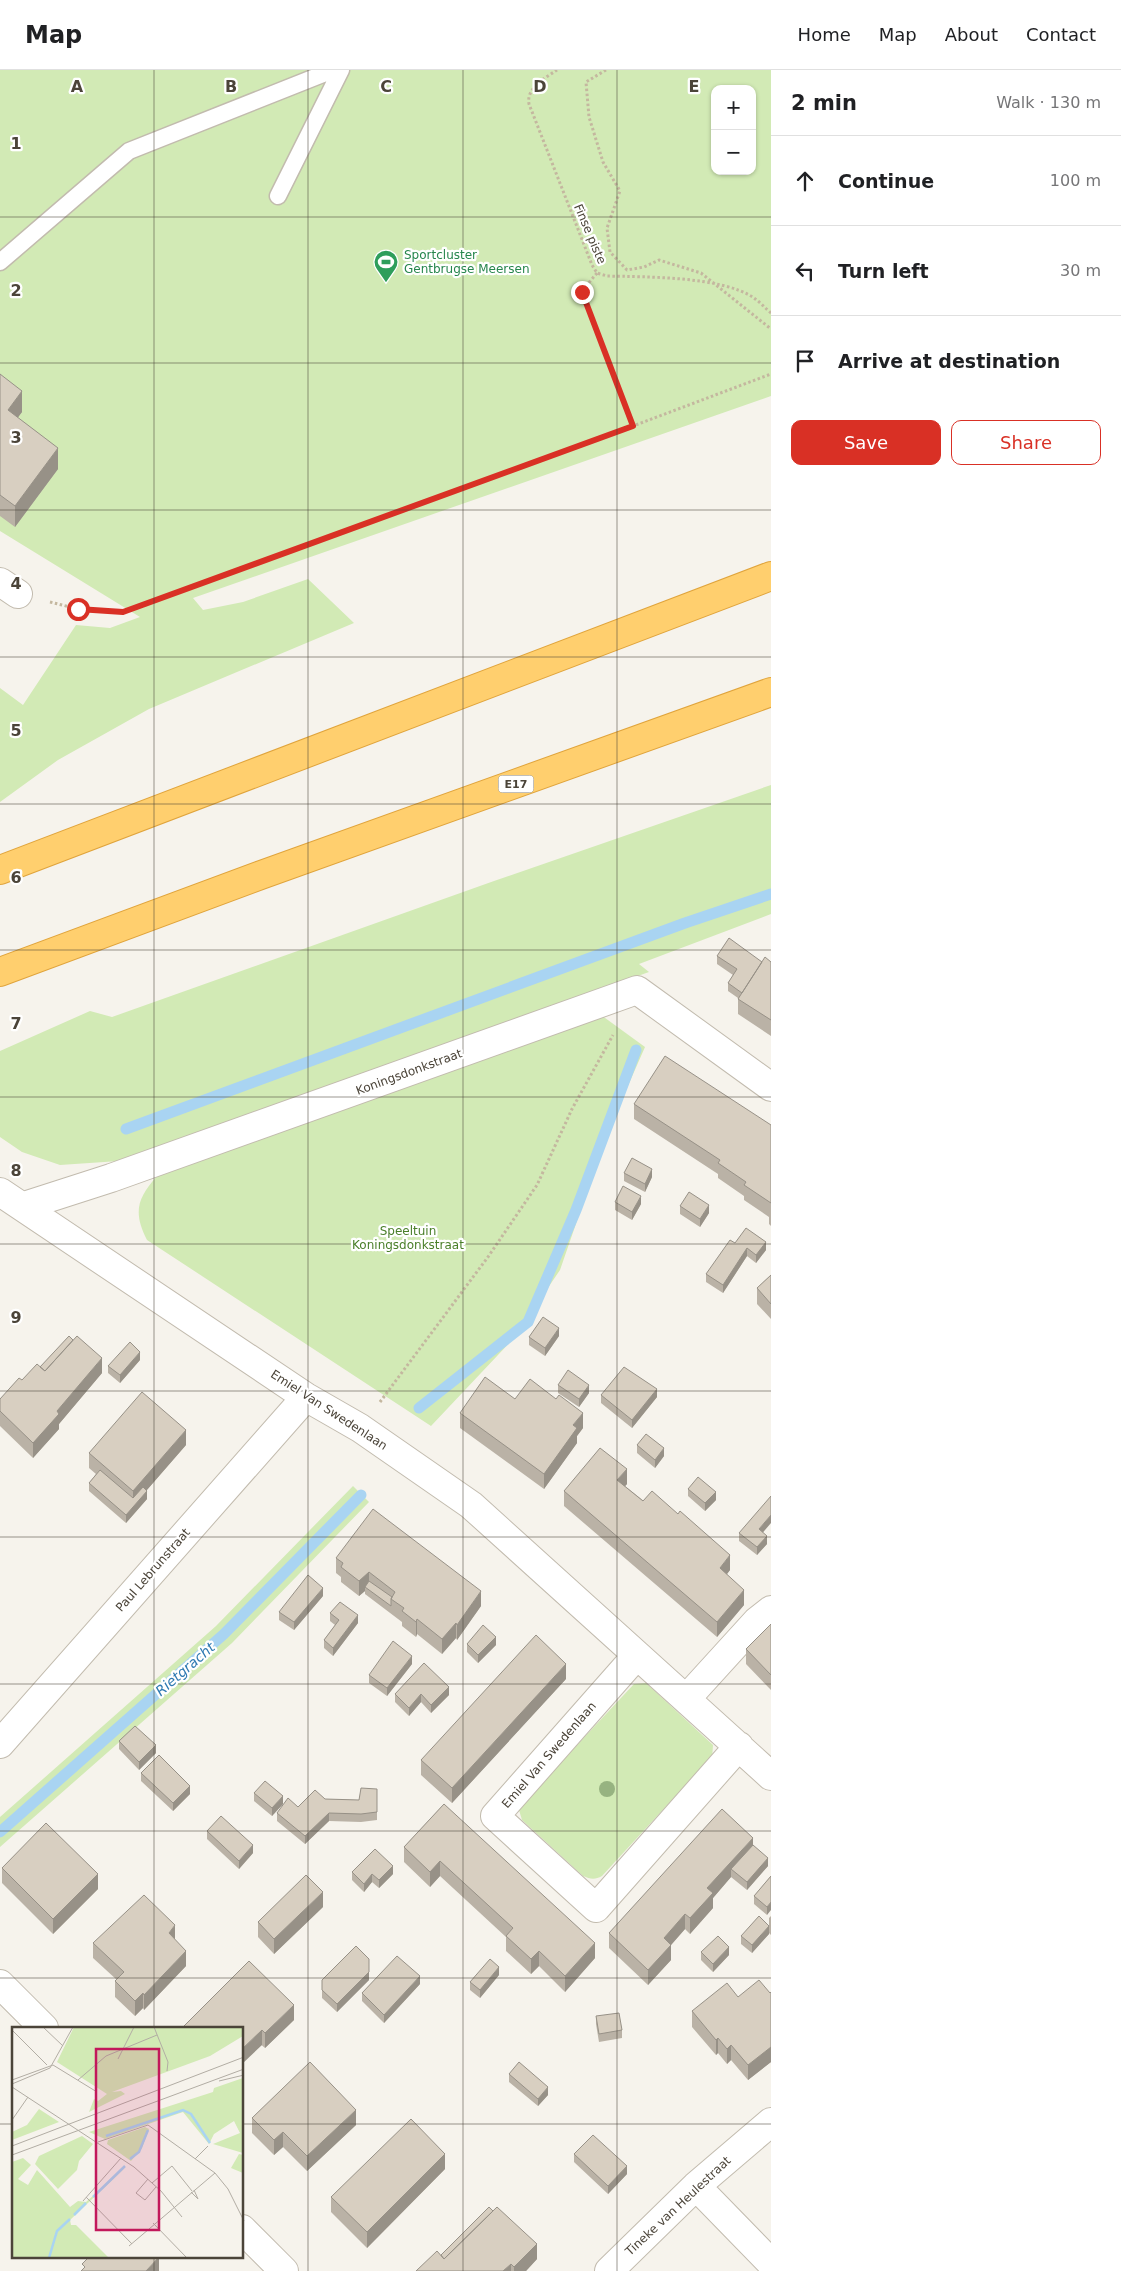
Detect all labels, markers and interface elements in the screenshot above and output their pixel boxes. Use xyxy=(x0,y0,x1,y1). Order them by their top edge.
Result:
text: Map xyxy=(25,21,82,49)
text: Home xyxy=(798,24,851,45)
text: Map xyxy=(879,24,917,45)
text: About xyxy=(945,24,998,45)
text: Contact xyxy=(1026,24,1096,45)
text: A xyxy=(71,77,84,96)
text: B xyxy=(225,77,237,96)
text: C xyxy=(380,77,392,96)
text: D xyxy=(533,77,547,96)
text: E xyxy=(689,77,699,96)
map controls xyxy=(711,85,756,175)
button: + xyxy=(711,85,756,130)
text: 2 min xyxy=(791,91,857,115)
text: Walk · 130 m xyxy=(996,93,1101,112)
button: − xyxy=(711,130,756,175)
text: 1 xyxy=(10,134,22,153)
icon: ahead xyxy=(791,167,819,195)
text: Continue xyxy=(838,170,934,192)
text: 100 m xyxy=(1050,171,1101,190)
street label: Finse piste xyxy=(571,202,609,266)
place label: Sportcluster Gentbrugse Meersen xyxy=(404,248,530,276)
sports icon: Sportcluster Gentbrugse Meersen xyxy=(373,249,399,283)
icon: left xyxy=(791,257,819,285)
text: Turn left xyxy=(838,260,929,282)
text: 30 m xyxy=(1060,261,1101,280)
text: 2 xyxy=(10,281,22,300)
route end xyxy=(571,281,594,304)
icon: arrive xyxy=(791,347,819,375)
text: Arrive at destination xyxy=(838,350,1060,372)
button: Save xyxy=(791,420,941,465)
button: Share xyxy=(951,420,1101,465)
text: 3 xyxy=(10,428,22,447)
text: 4 xyxy=(10,574,22,593)
route start xyxy=(67,598,90,621)
text: 5 xyxy=(10,721,22,740)
road number: E17 xyxy=(498,776,534,792)
text: 6 xyxy=(10,868,22,887)
text: 7 xyxy=(10,1014,22,1033)
street label: Koningsdonkstraat xyxy=(354,1046,464,1098)
text: 8 xyxy=(10,1161,22,1180)
park label: Speeltuin Koningsdonkstraat xyxy=(352,1224,464,1252)
text: 9 xyxy=(10,1308,22,1327)
street label: Emiel Van Swedenlaan xyxy=(268,1367,390,1453)
street label: Paul Lebrunstraat xyxy=(113,1525,193,1614)
water label: Rietgracht xyxy=(152,1639,218,1699)
street label: Emiel Van Swedenlaan xyxy=(499,1699,599,1811)
inset map xyxy=(12,2027,244,2258)
street label: Tineke van Heulestraat xyxy=(622,2153,734,2259)

